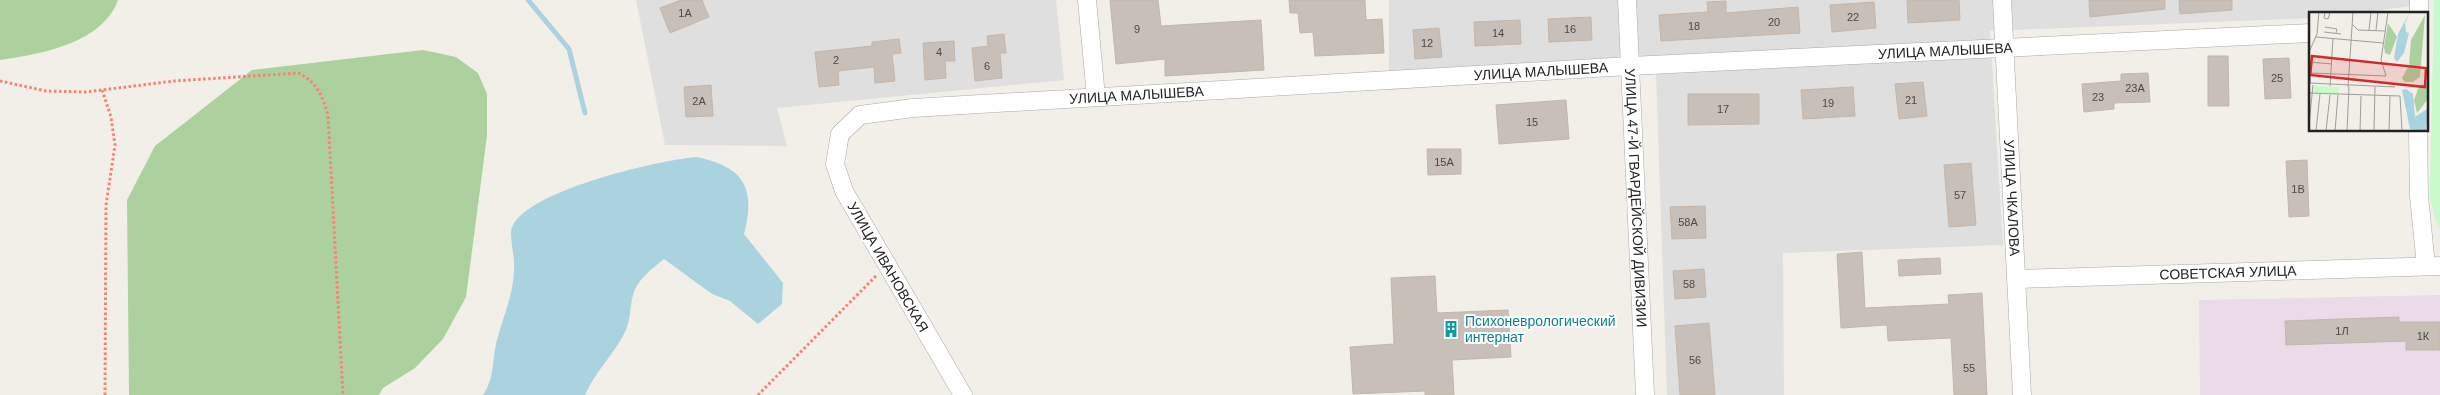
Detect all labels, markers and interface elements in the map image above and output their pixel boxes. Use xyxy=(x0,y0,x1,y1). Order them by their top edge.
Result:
house number: 1А xyxy=(678,7,692,19)
house number: 22 xyxy=(1847,11,1859,23)
inset map xyxy=(2309,12,2428,131)
house number: 20 xyxy=(1768,16,1780,28)
house number: 18 xyxy=(1688,20,1700,32)
house number: 9 xyxy=(1134,23,1140,35)
house number: 16 xyxy=(1564,23,1576,35)
house number: 14 xyxy=(1492,27,1504,39)
house number: 12 xyxy=(1421,37,1433,49)
street label: УЛИЦА МАЛЫШЕВА xyxy=(1878,39,2014,62)
house number: 4 xyxy=(936,46,942,58)
house number: 2 xyxy=(833,54,839,66)
street label: УЛИЦА МАЛЫШЕВА xyxy=(1473,59,1609,83)
house number: 6 xyxy=(984,60,990,72)
street label: УЛИЦА 47-Й ГВАРДЕЙСКОЙ ДИВИЗИИ xyxy=(1622,68,1650,328)
house number: 25 xyxy=(2271,72,2283,84)
house number: 23А xyxy=(2125,82,2145,94)
street label: УЛИЦА МАЛЫШЕВА xyxy=(1069,83,1205,107)
house number: 23 xyxy=(2092,91,2104,103)
house number: 21 xyxy=(1905,94,1917,106)
house number: 2А xyxy=(692,95,706,107)
house number: 19 xyxy=(1822,97,1834,109)
house number: 17 xyxy=(1717,103,1729,115)
house number: 15 xyxy=(1526,116,1538,128)
street label: УЛИЦА ЧКАЛОВА xyxy=(2001,139,2023,257)
house number: 15А xyxy=(1434,156,1454,168)
house number: 1В xyxy=(2291,183,2305,195)
house number: 57 xyxy=(1954,189,1966,201)
street label: УЛИЦА ИВАНОВСКАЯ xyxy=(844,199,932,335)
house number: 58А xyxy=(1678,216,1698,228)
street label: СОВЕТСКАЯ УЛИЦА xyxy=(2159,262,2297,283)
house number: 58 xyxy=(1683,278,1695,290)
place label: Психоневрологический интернат xyxy=(1465,313,1616,345)
building icon: Психоневрологический интернат xyxy=(1441,319,1461,339)
house number: 1Л xyxy=(2335,325,2349,337)
house number: 1К xyxy=(2417,330,2430,342)
house number: 56 xyxy=(1689,354,1701,366)
house number: 55 xyxy=(1963,362,1975,374)

